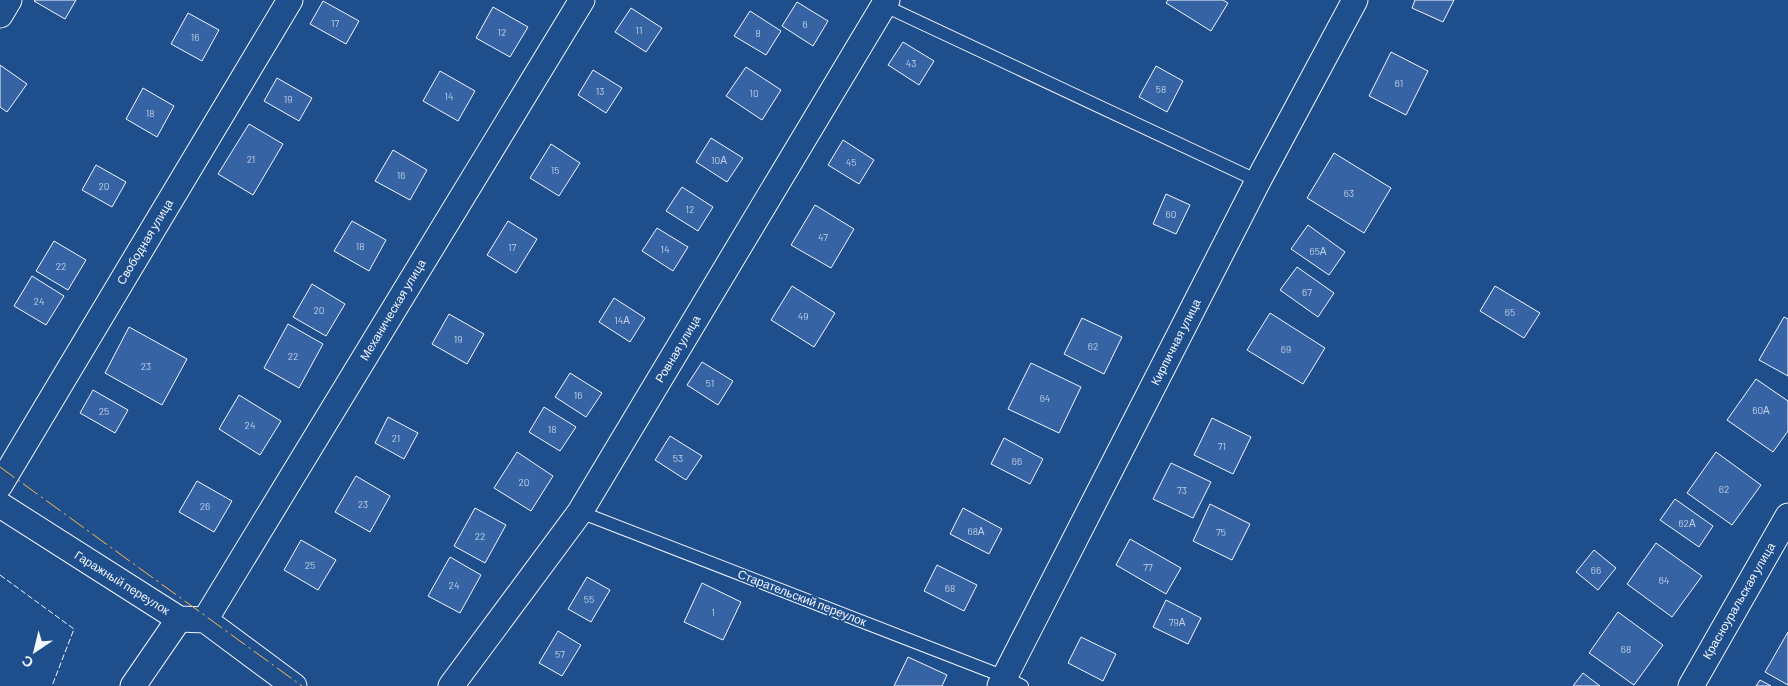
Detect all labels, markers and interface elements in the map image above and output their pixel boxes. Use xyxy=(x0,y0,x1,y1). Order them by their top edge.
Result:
house number: 17 xyxy=(331,17,339,29)
house number: 6 xyxy=(802,18,808,30)
house number: 11 xyxy=(635,24,643,36)
house number: 12 xyxy=(498,26,506,38)
house number: 8 xyxy=(755,27,761,39)
house number: 16 xyxy=(191,31,199,43)
house number: 43 xyxy=(906,57,916,69)
house number: 61 xyxy=(1395,77,1403,89)
house number: 58 xyxy=(1156,83,1166,95)
house number: 13 xyxy=(596,85,604,97)
house number: 10 xyxy=(749,87,759,99)
house number: 14 xyxy=(444,90,454,102)
house number: 19 xyxy=(284,93,292,105)
house number: 18 xyxy=(146,107,154,119)
house number: 21 xyxy=(247,153,255,165)
house number: 10А xyxy=(711,154,727,166)
house number: 45 xyxy=(846,156,856,168)
house number: 15 xyxy=(551,164,559,176)
house number: 16 xyxy=(397,169,405,181)
house number: 20 xyxy=(98,180,110,192)
house number: 63 xyxy=(1344,187,1354,199)
street label: Свободная улица xyxy=(113,196,176,287)
house number: 12 xyxy=(686,203,694,215)
house number: 60 xyxy=(1166,208,1176,220)
house number: 47 xyxy=(818,231,828,243)
house number: 18 xyxy=(356,240,364,252)
house number: 17 xyxy=(508,241,516,253)
house number: 14 xyxy=(660,243,670,255)
house number: 65А xyxy=(1310,245,1327,257)
street label: Механическая улица xyxy=(356,256,429,363)
house number: 22 xyxy=(56,260,66,272)
house number: 67 xyxy=(1302,286,1312,298)
house number: 24 xyxy=(34,295,44,307)
street label: Кирпичная улица xyxy=(1147,296,1204,388)
house number: 20 xyxy=(313,304,325,316)
house number: 65 xyxy=(1505,306,1515,318)
house number: 49 xyxy=(798,310,808,322)
street label: Ровная улица xyxy=(652,312,704,385)
house number: 14А xyxy=(614,314,630,326)
house number: 19 xyxy=(454,333,462,345)
house number: 62 xyxy=(1088,340,1098,352)
house number: 69 xyxy=(1281,343,1291,355)
house number: 22 xyxy=(288,350,298,362)
house number: 23 xyxy=(141,360,151,372)
house number: 51 xyxy=(706,377,714,389)
house number: 16 xyxy=(574,389,582,401)
house number: 64 xyxy=(1040,392,1050,404)
house number: 60А xyxy=(1752,404,1770,416)
house number: 25 xyxy=(99,405,109,417)
house number: 24 xyxy=(245,419,255,431)
house number: 18 xyxy=(548,423,556,435)
house number: 21 xyxy=(392,432,400,444)
house number: 71 xyxy=(1218,440,1226,452)
house number: 53 xyxy=(673,452,683,464)
house number: 66 xyxy=(1012,455,1022,467)
house number: 20 xyxy=(518,476,530,488)
house number: 62 xyxy=(1719,483,1729,495)
house number: 73 xyxy=(1177,484,1187,496)
house number: 23 xyxy=(358,498,368,510)
house number: 26 xyxy=(200,500,210,512)
house number: 62А xyxy=(1678,517,1696,529)
house number: 68А xyxy=(967,525,985,537)
house number: 75 xyxy=(1216,526,1226,538)
house number: 22 xyxy=(475,530,485,542)
street label: Красноуральская улица xyxy=(1699,540,1778,662)
street label: Гаражный переулок xyxy=(72,547,173,618)
house number: 25 xyxy=(305,559,315,571)
house number: 77 xyxy=(1143,561,1153,573)
house number: 66 xyxy=(1591,564,1601,576)
street label: Старательский переулок xyxy=(736,566,869,629)
house number: 64 xyxy=(1659,574,1669,586)
house number: 24 xyxy=(449,579,459,591)
house number: 68 xyxy=(945,582,955,594)
house number: 55 xyxy=(584,593,594,605)
house number: 1 xyxy=(711,606,715,618)
house number: 79А xyxy=(1169,616,1186,628)
north arrow xyxy=(10,626,60,676)
house number: 68 xyxy=(1621,643,1631,655)
house number: 57 xyxy=(555,648,565,660)
text: С xyxy=(18,652,36,672)

